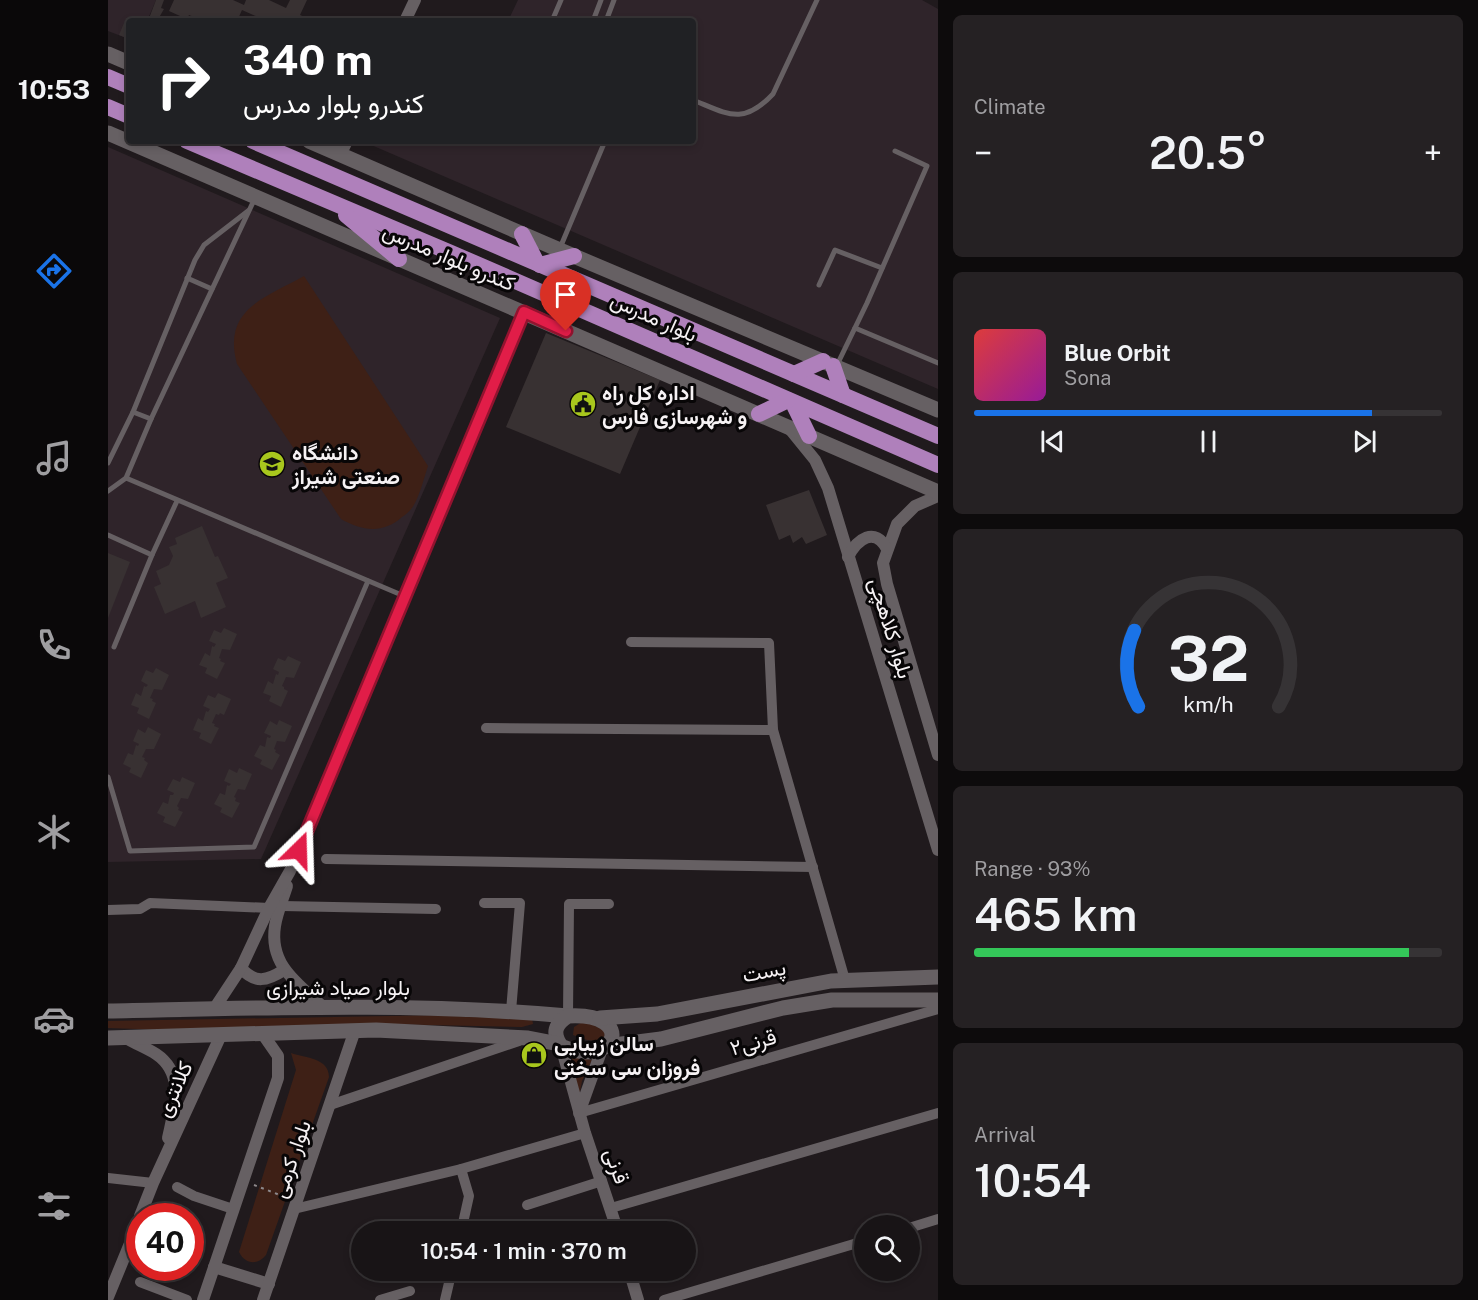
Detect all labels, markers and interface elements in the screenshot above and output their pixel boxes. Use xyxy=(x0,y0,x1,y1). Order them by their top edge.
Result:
text: 340 m xyxy=(243,35,373,84)
icon: right xyxy=(144,42,222,120)
text: 10:53 xyxy=(18,73,90,105)
text: کندرو بلوار مدرس xyxy=(243,87,424,119)
text: Climate xyxy=(974,95,1046,119)
text: 20.5° xyxy=(1149,126,1267,179)
text: − xyxy=(974,134,992,172)
text: + xyxy=(1424,134,1442,172)
street label: کندرو بلوار مدرس xyxy=(379,218,519,297)
icon: directions xyxy=(33,250,75,292)
pin xyxy=(540,269,591,331)
icon: arrive xyxy=(549,278,582,311)
street label: بلوار مدرس xyxy=(606,287,701,348)
text: Blue Orbit xyxy=(1064,340,1171,366)
text: Sona xyxy=(1064,366,1111,390)
place label: اداره کل راه و شهرسازی فارس xyxy=(602,380,747,430)
public building icon: اداره کل راه و شهرسازی فارس xyxy=(568,389,598,419)
icon: previous xyxy=(1036,425,1069,458)
icon: pause xyxy=(1192,425,1225,458)
icon: next xyxy=(1348,425,1381,458)
icon: music xyxy=(33,437,75,479)
place label: دانشگاه صنعتی شیراز xyxy=(291,440,400,490)
school or university icon: دانشگاه صنعتی شیراز xyxy=(257,449,287,479)
street label: بلوار کلاهچی xyxy=(862,575,918,682)
text: 32 xyxy=(1167,622,1249,695)
icon: phone xyxy=(33,624,75,666)
text: km/h xyxy=(1183,692,1233,717)
icon: climate xyxy=(33,811,75,853)
position arrow xyxy=(267,818,331,882)
text: Range · 93% xyxy=(974,857,1090,881)
text: 465 km xyxy=(974,888,1137,941)
street label: پست xyxy=(740,955,788,989)
street label: بلوار صیاد شیرازی xyxy=(266,975,410,1001)
icon: car xyxy=(33,998,75,1040)
street label: قرنی۲ xyxy=(727,1024,779,1061)
place label: سالن زیبایی فروزان سی سختی xyxy=(554,1031,700,1081)
shop icon: سالن زیبایی فروزان سی سختی xyxy=(519,1040,549,1070)
street label: کلانتری xyxy=(150,1057,199,1121)
street label: بلوار کرمی xyxy=(266,1117,317,1201)
text: Arrival xyxy=(974,1123,1036,1147)
street label: قرنی xyxy=(598,1145,635,1187)
text: 10:54 xyxy=(974,1154,1091,1207)
icon: filters xyxy=(33,1185,75,1227)
speed limit sign: 40 xyxy=(126,1203,204,1281)
map controls xyxy=(854,1215,920,1281)
button: search xyxy=(854,1215,920,1281)
text: 10:54 · 1 min · 370 m xyxy=(420,1238,627,1264)

